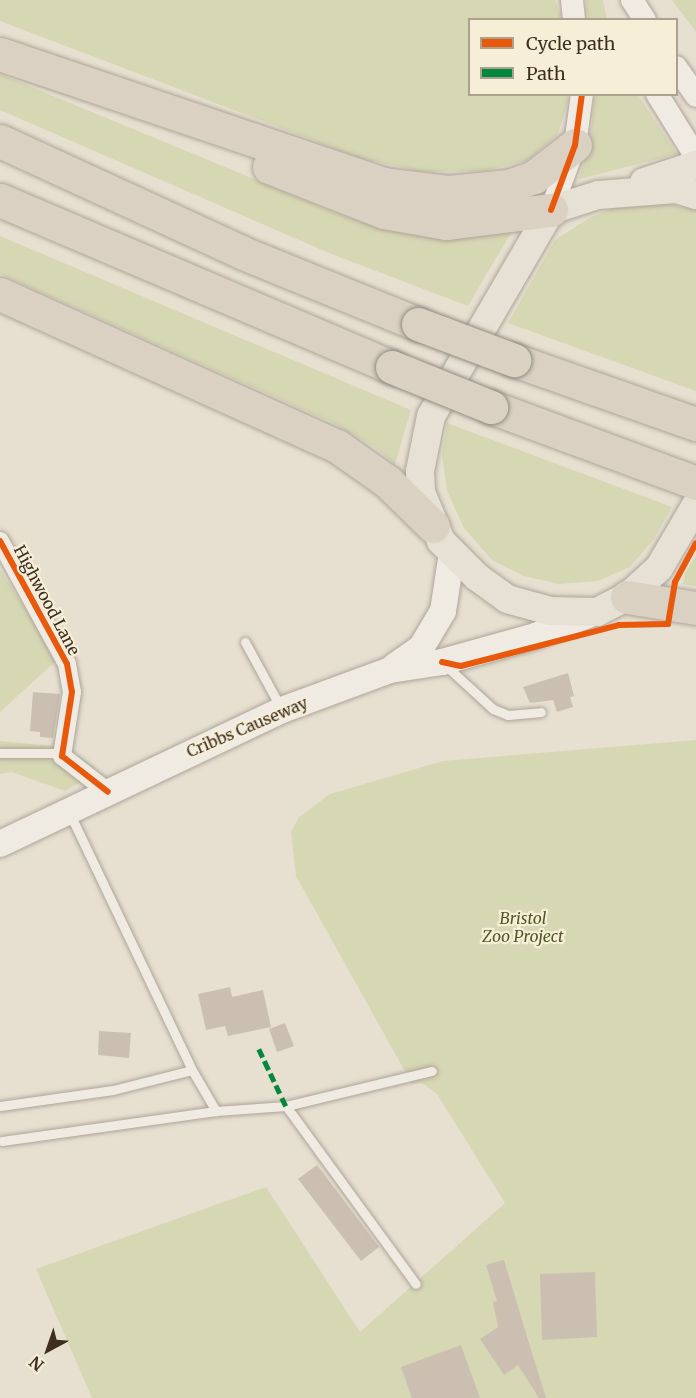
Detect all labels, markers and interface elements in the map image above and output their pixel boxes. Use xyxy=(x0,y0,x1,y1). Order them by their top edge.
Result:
legend xyxy=(468,18,678,96)
text: Cycle path xyxy=(526,32,615,55)
text: Path xyxy=(526,62,566,85)
street label: Highwood Lane xyxy=(10,542,84,658)
street label: Cribbs Causeway xyxy=(184,693,310,761)
park label: Bristol Zoo Project xyxy=(482,908,564,946)
north arrow xyxy=(18,1320,78,1380)
text: N xyxy=(25,1352,48,1376)

